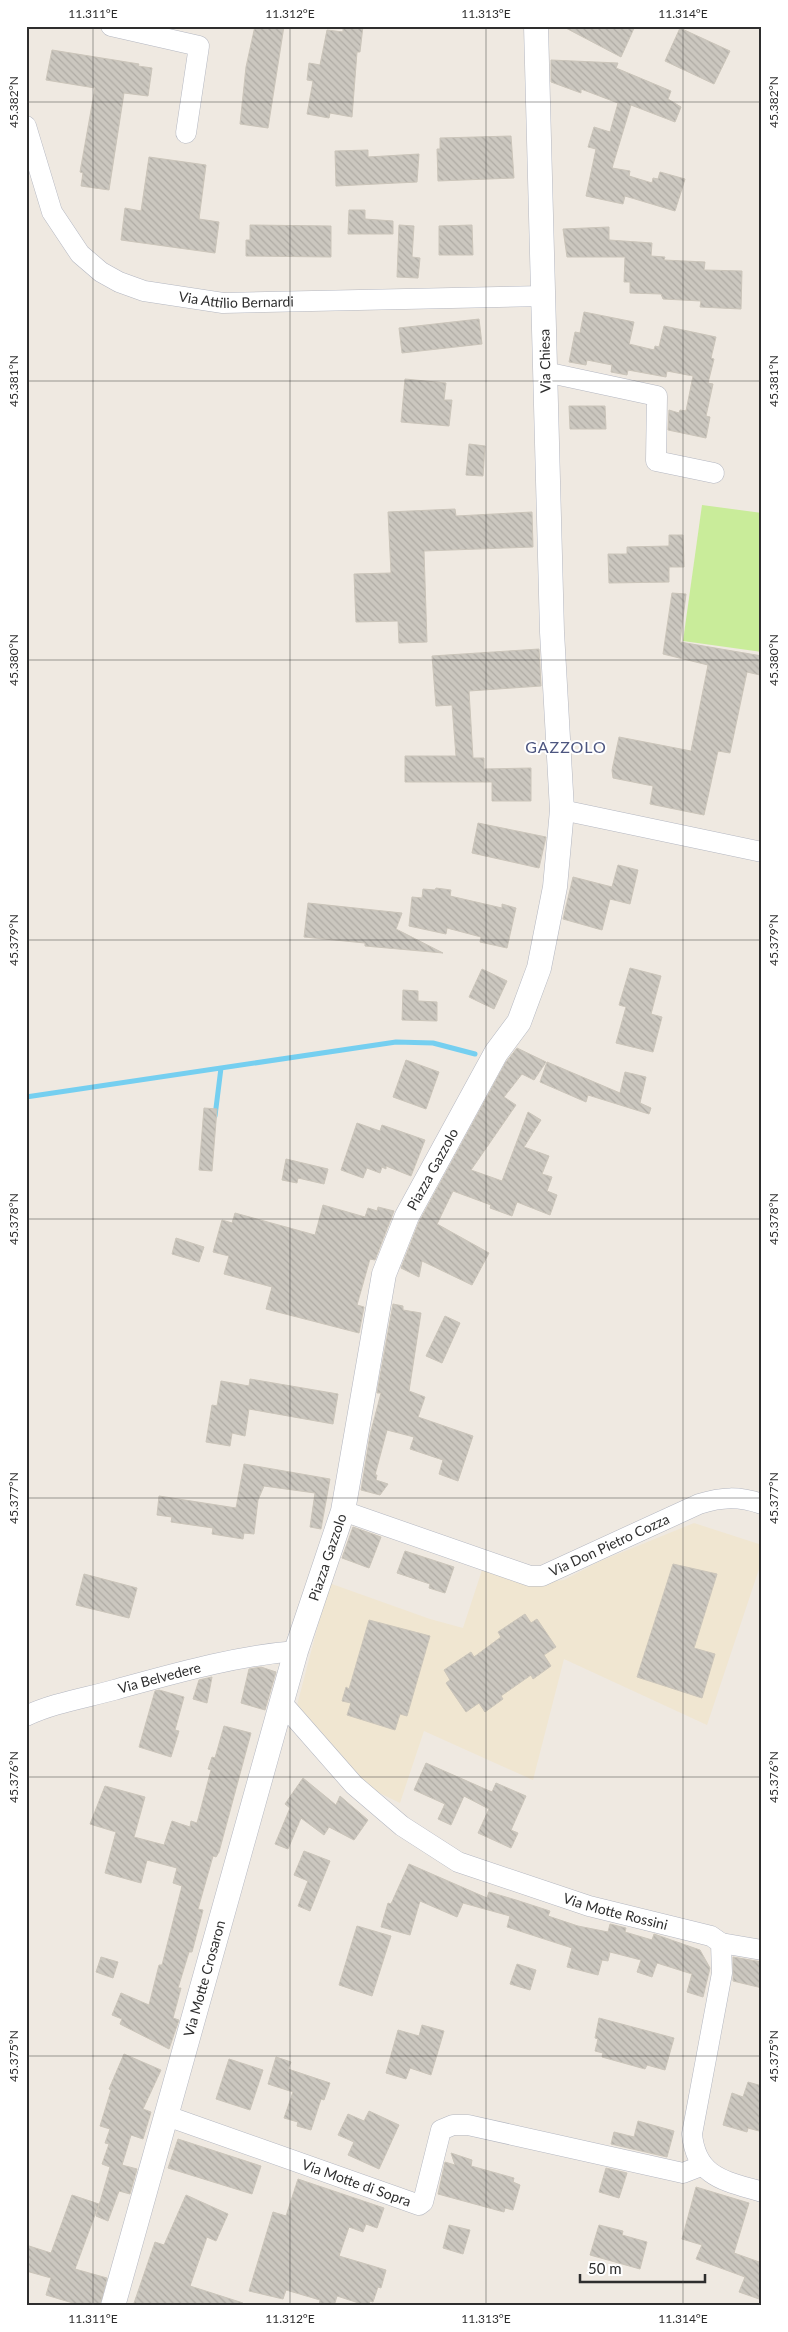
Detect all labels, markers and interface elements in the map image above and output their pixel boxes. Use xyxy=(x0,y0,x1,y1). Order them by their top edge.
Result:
text: 11.311°E xyxy=(68,6,118,21)
text: 11.312°E xyxy=(265,6,315,21)
text: 11.313°E xyxy=(461,6,511,21)
text: 11.314°E xyxy=(658,6,708,21)
text: 45.382°N xyxy=(6,76,21,128)
text: 45.382°N xyxy=(766,76,781,128)
street label: Via Attilio Bernardi xyxy=(177,287,294,311)
street label: Via Chiesa xyxy=(535,329,554,393)
text: 45.381°N xyxy=(6,355,21,407)
text: 45.381°N xyxy=(766,355,781,407)
text: 45.380°N xyxy=(6,634,21,686)
text: 45.380°N xyxy=(766,634,781,686)
district label: GAZZOLO xyxy=(525,737,607,756)
text: 45.379°N xyxy=(6,914,21,966)
text: 45.379°N xyxy=(766,914,781,966)
street label: Piazza Gazzolo xyxy=(403,1125,461,1213)
text: 45.378°N xyxy=(6,1193,21,1245)
text: 45.378°N xyxy=(766,1193,781,1245)
text: 45.377°N xyxy=(6,1472,21,1524)
text: 45.377°N xyxy=(766,1472,781,1524)
street label: Via Don Pietro Cozza xyxy=(546,1510,672,1580)
street label: Piazza Gazzolo xyxy=(304,1511,350,1603)
street label: Via Belvedere xyxy=(116,1658,202,1697)
text: 45.376°N xyxy=(6,1751,21,1803)
text: 45.376°N xyxy=(766,1751,781,1803)
street label: Via Motte Rossini xyxy=(561,1889,670,1933)
street label: Via Motte Crosaron xyxy=(180,1918,228,2039)
text: 45.375°N xyxy=(6,2030,21,2082)
text: 45.375°N xyxy=(766,2030,781,2082)
street label: Via Motte di Sopra xyxy=(300,2155,414,2210)
scale bar xyxy=(580,2252,706,2284)
text: 50 m xyxy=(588,2259,622,2277)
text: 11.311°E xyxy=(68,2311,118,2326)
text: 11.312°E xyxy=(265,2311,315,2326)
text: 11.313°E xyxy=(461,2311,511,2326)
text: 11.314°E xyxy=(658,2311,708,2326)

